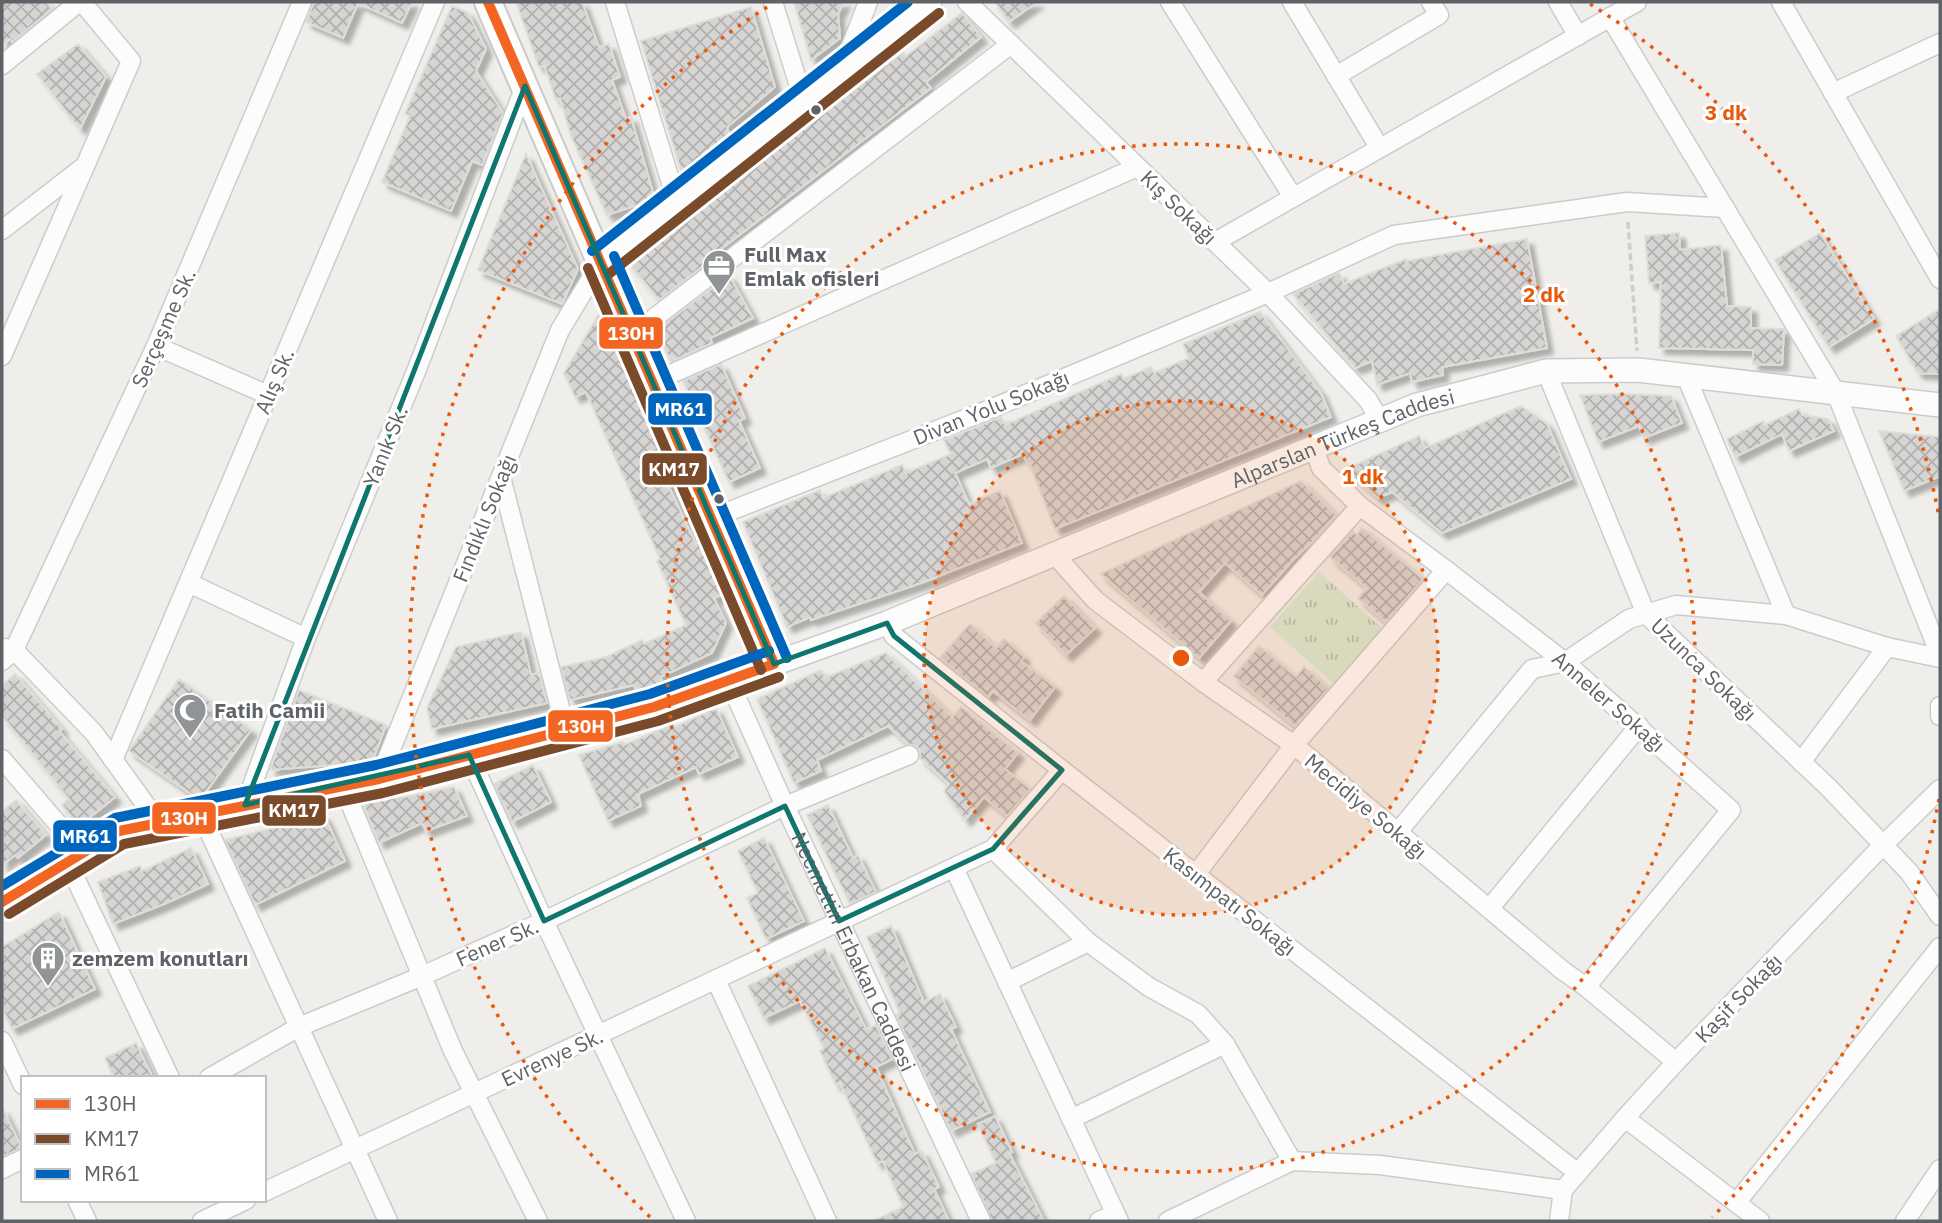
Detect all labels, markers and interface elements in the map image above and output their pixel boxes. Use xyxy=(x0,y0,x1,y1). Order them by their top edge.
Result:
text: 3 dk xyxy=(1705,98,1748,126)
unlabelled marker xyxy=(809,103,823,117)
street label: Kış Sokağı xyxy=(1135,164,1223,250)
place label: Full Max Emlak ofisleri xyxy=(744,240,879,292)
office icon: Full Max Emlak ofisleri xyxy=(700,247,738,296)
street label: Serçeşme Sk. xyxy=(124,264,202,392)
text: 2 dk xyxy=(1523,280,1566,308)
line badge: 130H xyxy=(598,316,664,350)
text: 130H xyxy=(607,321,655,345)
street label: Alış Sk. xyxy=(248,344,300,418)
street label: Divan Yolu Sokağı xyxy=(909,363,1073,451)
street label: Alparslan Türkeş Caddesi xyxy=(1227,382,1457,494)
line badge: MR61 xyxy=(647,392,713,426)
text: MR61 xyxy=(654,397,706,421)
street label: Yanık Sk. xyxy=(356,401,414,491)
street label: Fındıklı Sokağı xyxy=(446,450,522,586)
line badge: KM17 xyxy=(641,452,708,486)
text: KM17 xyxy=(648,457,700,481)
text: 1 dk xyxy=(1342,462,1385,490)
unlabelled marker xyxy=(712,492,726,506)
street label: Uzunca Sokağı xyxy=(1645,611,1763,727)
street label: Anneler Sokağı xyxy=(1546,644,1672,758)
centre of rings xyxy=(1169,646,1193,670)
mosque icon: Fatih Camii xyxy=(171,691,209,740)
place label: Fatih Camii xyxy=(214,696,325,724)
line badge: 130H xyxy=(547,709,614,743)
text: 130H xyxy=(557,714,605,738)
street label: Mecidiye Sokağı xyxy=(1299,747,1433,865)
line badge: KM17 xyxy=(261,794,327,827)
text: KM17 xyxy=(268,798,320,822)
line badge: 130H xyxy=(151,801,217,835)
text: 130H xyxy=(160,806,208,830)
line badge: MR61 xyxy=(52,819,118,853)
text: MR61 xyxy=(59,824,111,848)
street label: Necmettin Erbakan Caddesi xyxy=(785,827,922,1076)
street label: Kasımpatı Sokağı xyxy=(1158,840,1302,962)
street label: Fener Sk. xyxy=(451,911,543,973)
building icon: zemzem konutları xyxy=(29,939,67,988)
place label: zemzem konutları xyxy=(72,944,249,972)
street label: Kaşif Sokağı xyxy=(1688,947,1788,1049)
street label: Evrenye Sk. xyxy=(497,1021,607,1093)
legend xyxy=(21,1076,266,1202)
text: 130H xyxy=(84,1089,137,1117)
text: KM17 xyxy=(84,1124,140,1152)
text: MR61 xyxy=(84,1159,140,1187)

